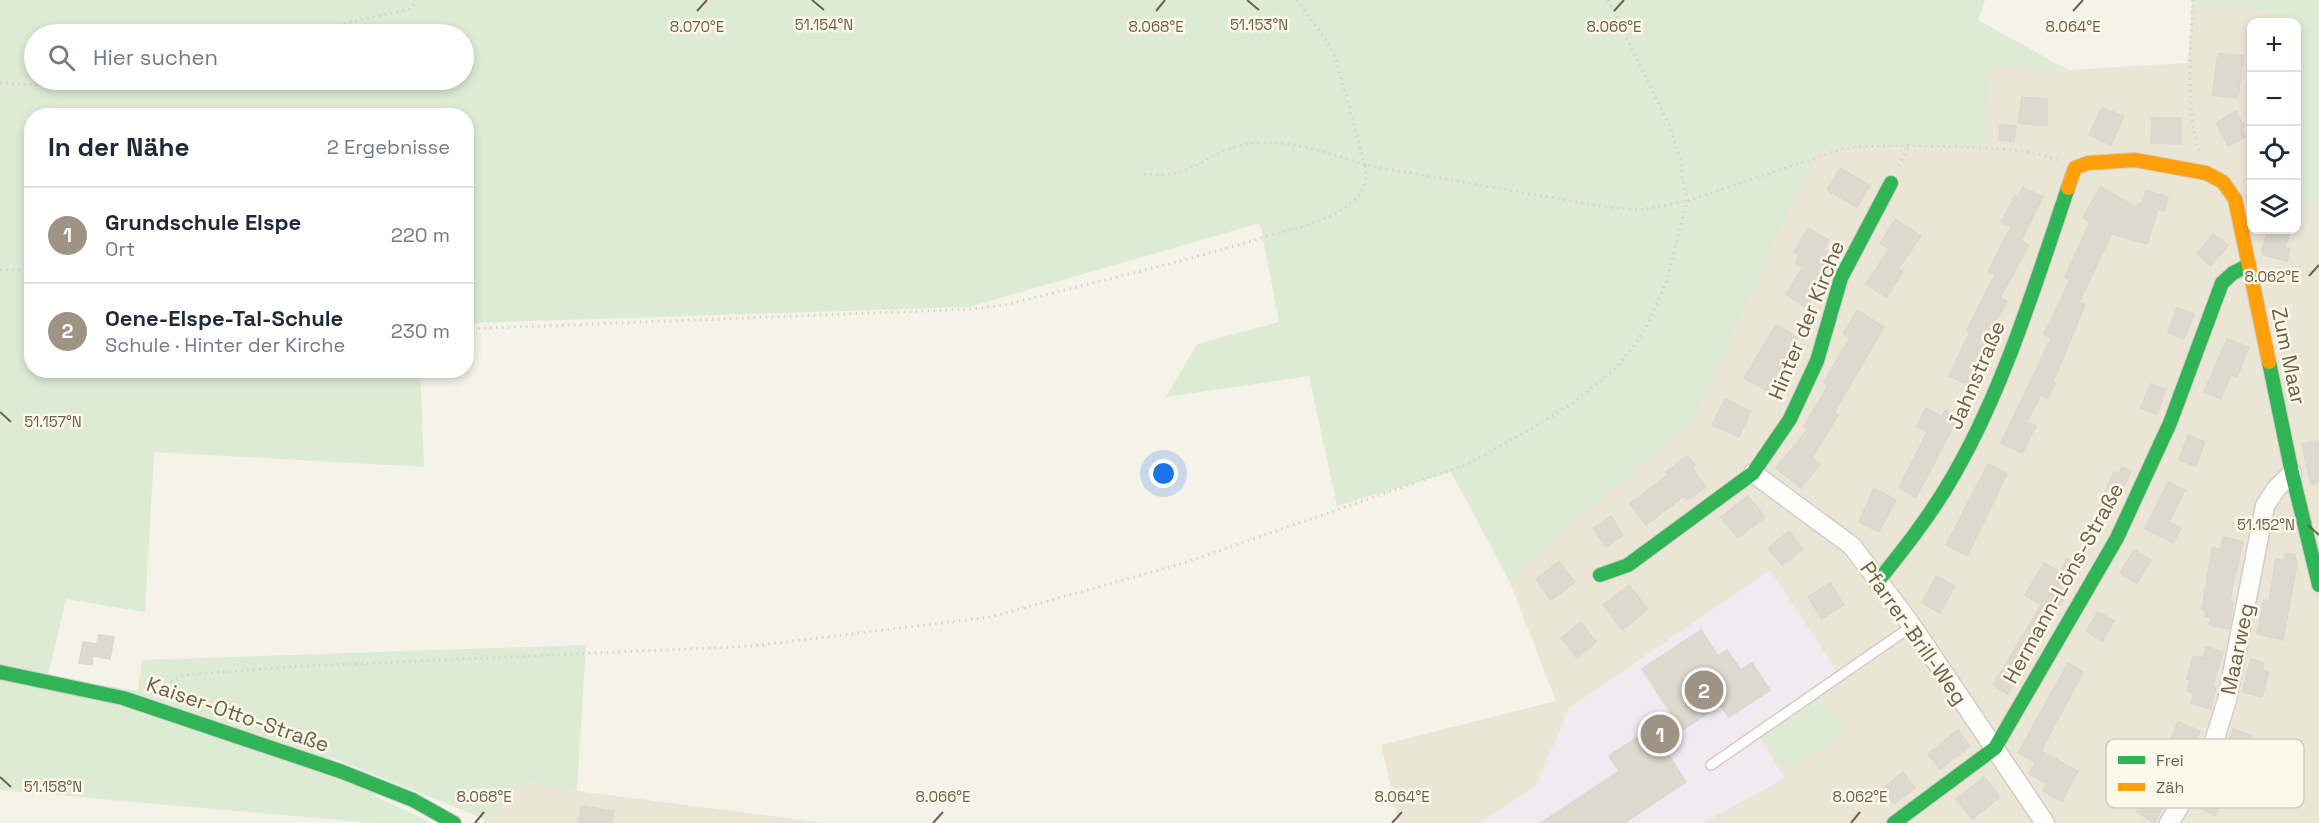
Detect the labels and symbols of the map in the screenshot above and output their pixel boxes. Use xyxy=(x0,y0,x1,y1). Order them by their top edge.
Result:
text: 51.154°N xyxy=(795,15,853,34)
text: 51.153°N xyxy=(1230,15,1288,34)
text: 8.070°E xyxy=(670,17,724,36)
text: 8.068°E xyxy=(1128,17,1184,36)
text: 8.066°E xyxy=(1586,17,1642,36)
text: 8.064°E xyxy=(2045,17,2101,36)
street label: Hinter der Kirche xyxy=(1762,237,1850,403)
text: 8.062°E xyxy=(2245,267,2299,286)
street label: Zum Maar xyxy=(2266,305,2312,407)
street label: Jahnstraße xyxy=(1941,317,2011,433)
text: 51.157°N xyxy=(24,412,82,431)
your location xyxy=(1149,459,1178,488)
street label: Hermann-Löns-Straße xyxy=(1997,478,2129,688)
text: 51.152°N xyxy=(2237,515,2295,534)
street label: Pfarrer-Brill-Weg xyxy=(1854,556,1974,710)
street label: Maarweg xyxy=(2214,601,2260,697)
pin: 2 xyxy=(1684,668,1724,712)
street label: Kaiser-Otto-Straße xyxy=(143,670,333,758)
pin: 1 xyxy=(1640,712,1680,756)
legend xyxy=(2106,739,2304,808)
text: Frei xyxy=(2156,750,2184,771)
text: 51.158°N xyxy=(24,777,82,796)
text: Zäh xyxy=(2156,777,2184,798)
text: 8.068°E xyxy=(456,787,512,806)
text: 8.066°E xyxy=(915,787,971,806)
text: 8.064°E xyxy=(1374,787,1430,806)
text: 8.062°E xyxy=(1833,787,1887,806)

